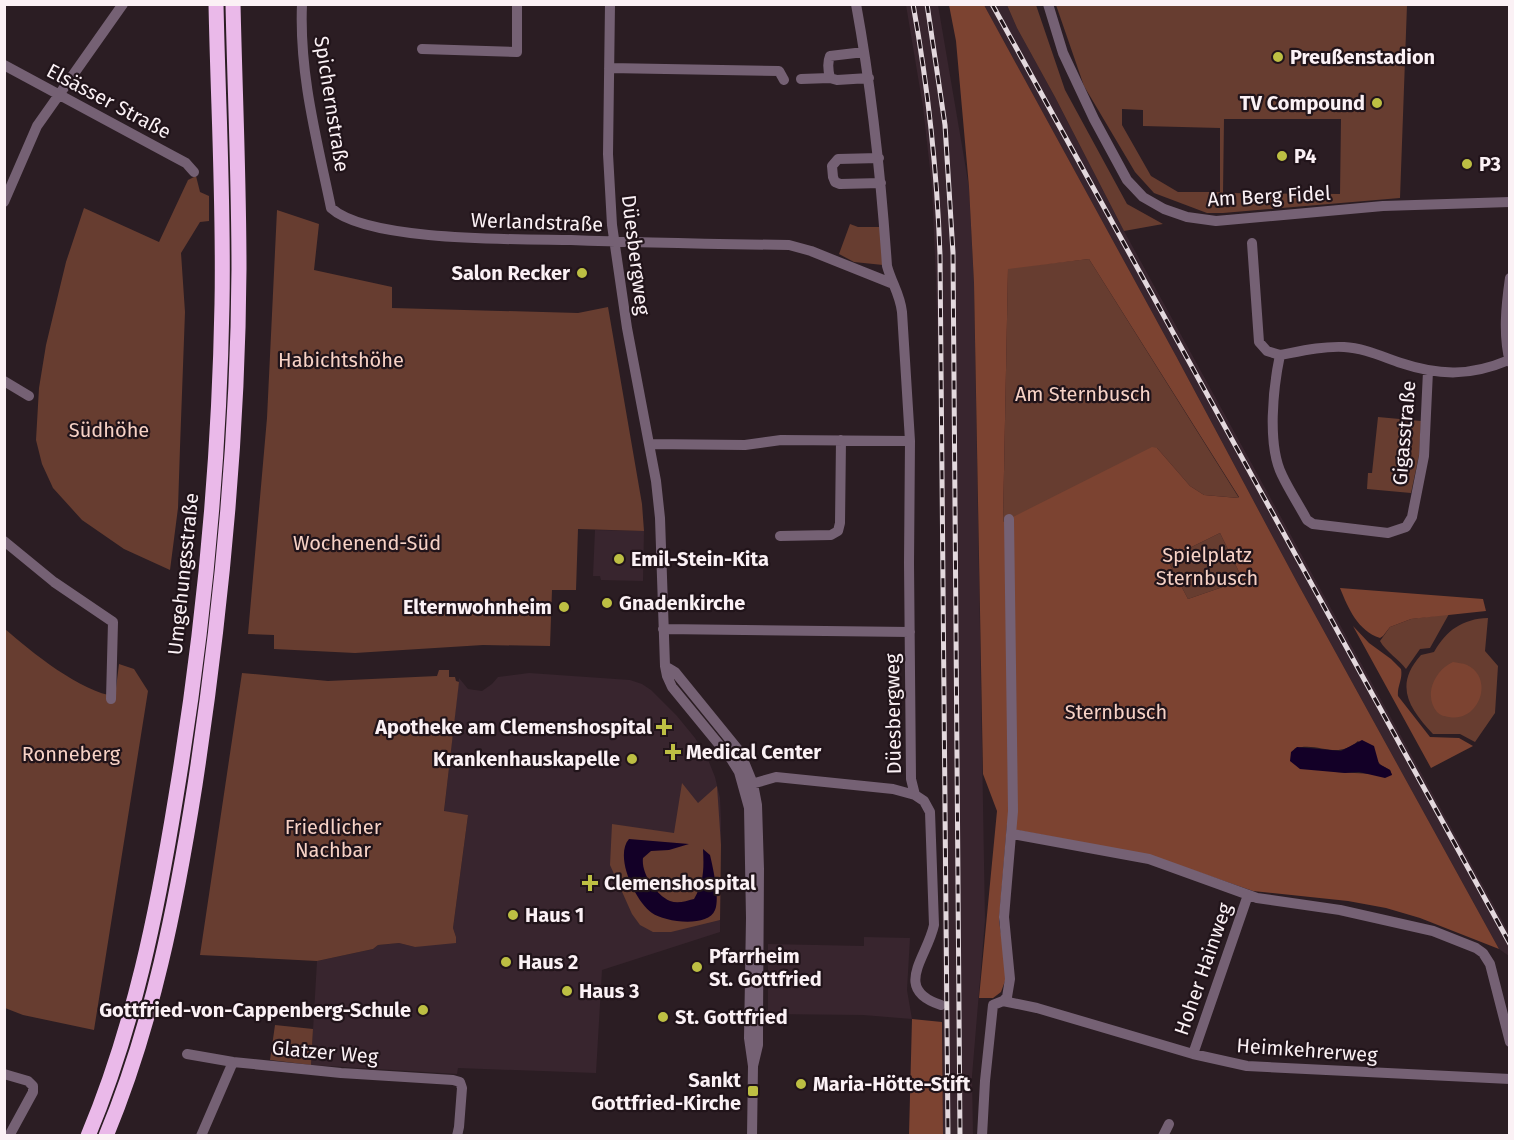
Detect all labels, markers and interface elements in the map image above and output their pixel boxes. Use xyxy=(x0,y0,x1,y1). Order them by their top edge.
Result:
street label: Spichernstraße xyxy=(309,34,355,174)
place label: Preußenstadion xyxy=(1290,45,1435,69)
marker: Preußenstadion xyxy=(1271,50,1285,64)
street label: Elsässer Straße xyxy=(43,58,175,144)
place label: TV Compound xyxy=(1240,91,1365,115)
marker: TV Compound xyxy=(1370,96,1384,110)
place label: P4 xyxy=(1294,144,1316,168)
marker: P4 xyxy=(1275,149,1289,163)
place label: P3 xyxy=(1479,152,1501,176)
marker: P3 xyxy=(1460,157,1474,171)
street label: Am Berg Fidel xyxy=(1207,181,1331,211)
street label: Düesbergweg xyxy=(617,193,655,317)
street label: Werlandstraße xyxy=(470,208,604,236)
place label: Salon Recker xyxy=(452,261,571,285)
marker: Salon Recker xyxy=(575,266,589,280)
park label: Habichtshöhe xyxy=(278,348,404,372)
street label: Gigasstraße xyxy=(1387,379,1421,487)
park label: Am Sternbusch xyxy=(1015,382,1151,406)
park label: Südhöhe xyxy=(69,418,149,442)
street label: Umgehungsstraße xyxy=(163,492,203,656)
park label: Wochenend-Süd xyxy=(293,531,441,555)
park label: Spielplatz Sternbusch xyxy=(1156,543,1258,590)
place label: Emil-Stein-Kita xyxy=(631,547,769,571)
marker: Emil-Stein-Kita xyxy=(612,552,626,566)
place label: Gnadenkirche xyxy=(619,591,745,615)
place label: Elternwohnheim xyxy=(403,595,552,619)
marker: Gnadenkirche xyxy=(600,596,614,610)
marker: Elternwohnheim xyxy=(557,600,571,614)
street label: Düesbergweg xyxy=(880,653,906,775)
park label: Sternbusch xyxy=(1065,700,1167,724)
place label: Apotheke am Clemenshospital xyxy=(374,715,652,739)
marker: Apotheke am Clemenshospital xyxy=(657,720,671,734)
place label: Medical Center xyxy=(686,740,822,764)
park label: Ronneberg xyxy=(22,742,121,766)
marker: Medical Center xyxy=(664,743,682,761)
place label: Krankenhauskapelle xyxy=(433,747,620,771)
marker: Krankenhauskapelle xyxy=(625,752,639,766)
park label: Friedlicher Nachbar xyxy=(285,815,382,862)
place label: Clemenshospital xyxy=(604,871,756,895)
marker: Clemenshospital xyxy=(581,874,599,892)
street label: Hoher Hainweg xyxy=(1169,899,1237,1038)
place label: Haus 1 xyxy=(525,903,584,927)
marker: Haus 1 xyxy=(506,908,520,922)
place label: Pfarrheim St. Gottfried xyxy=(709,944,822,991)
place label: Haus 2 xyxy=(518,950,578,974)
marker: Haus 2 xyxy=(499,955,513,969)
marker: Pfarrheim St. Gottfried xyxy=(690,960,704,974)
place label: Haus 3 xyxy=(579,979,640,1003)
marker: Haus 3 xyxy=(560,984,574,998)
place label: Gottfried-von-Cappenberg-Schule xyxy=(99,998,411,1022)
marker: Gottfried-von-Cappenberg-Schule xyxy=(416,1003,430,1017)
place label: St. Gottfried xyxy=(675,1005,788,1029)
marker: St. Gottfried xyxy=(656,1010,670,1024)
street label: Heimkehrerweg xyxy=(1236,1033,1379,1067)
street label: Glatzer Weg xyxy=(271,1035,380,1069)
place label: Sankt Gottfried-Kirche xyxy=(591,1068,741,1115)
place label: Maria-Hötte-Stift xyxy=(813,1072,971,1096)
marker: Maria-Hötte-Stift xyxy=(794,1077,808,1091)
marker: Sankt Gottfried-Kirche xyxy=(746,1084,760,1098)

